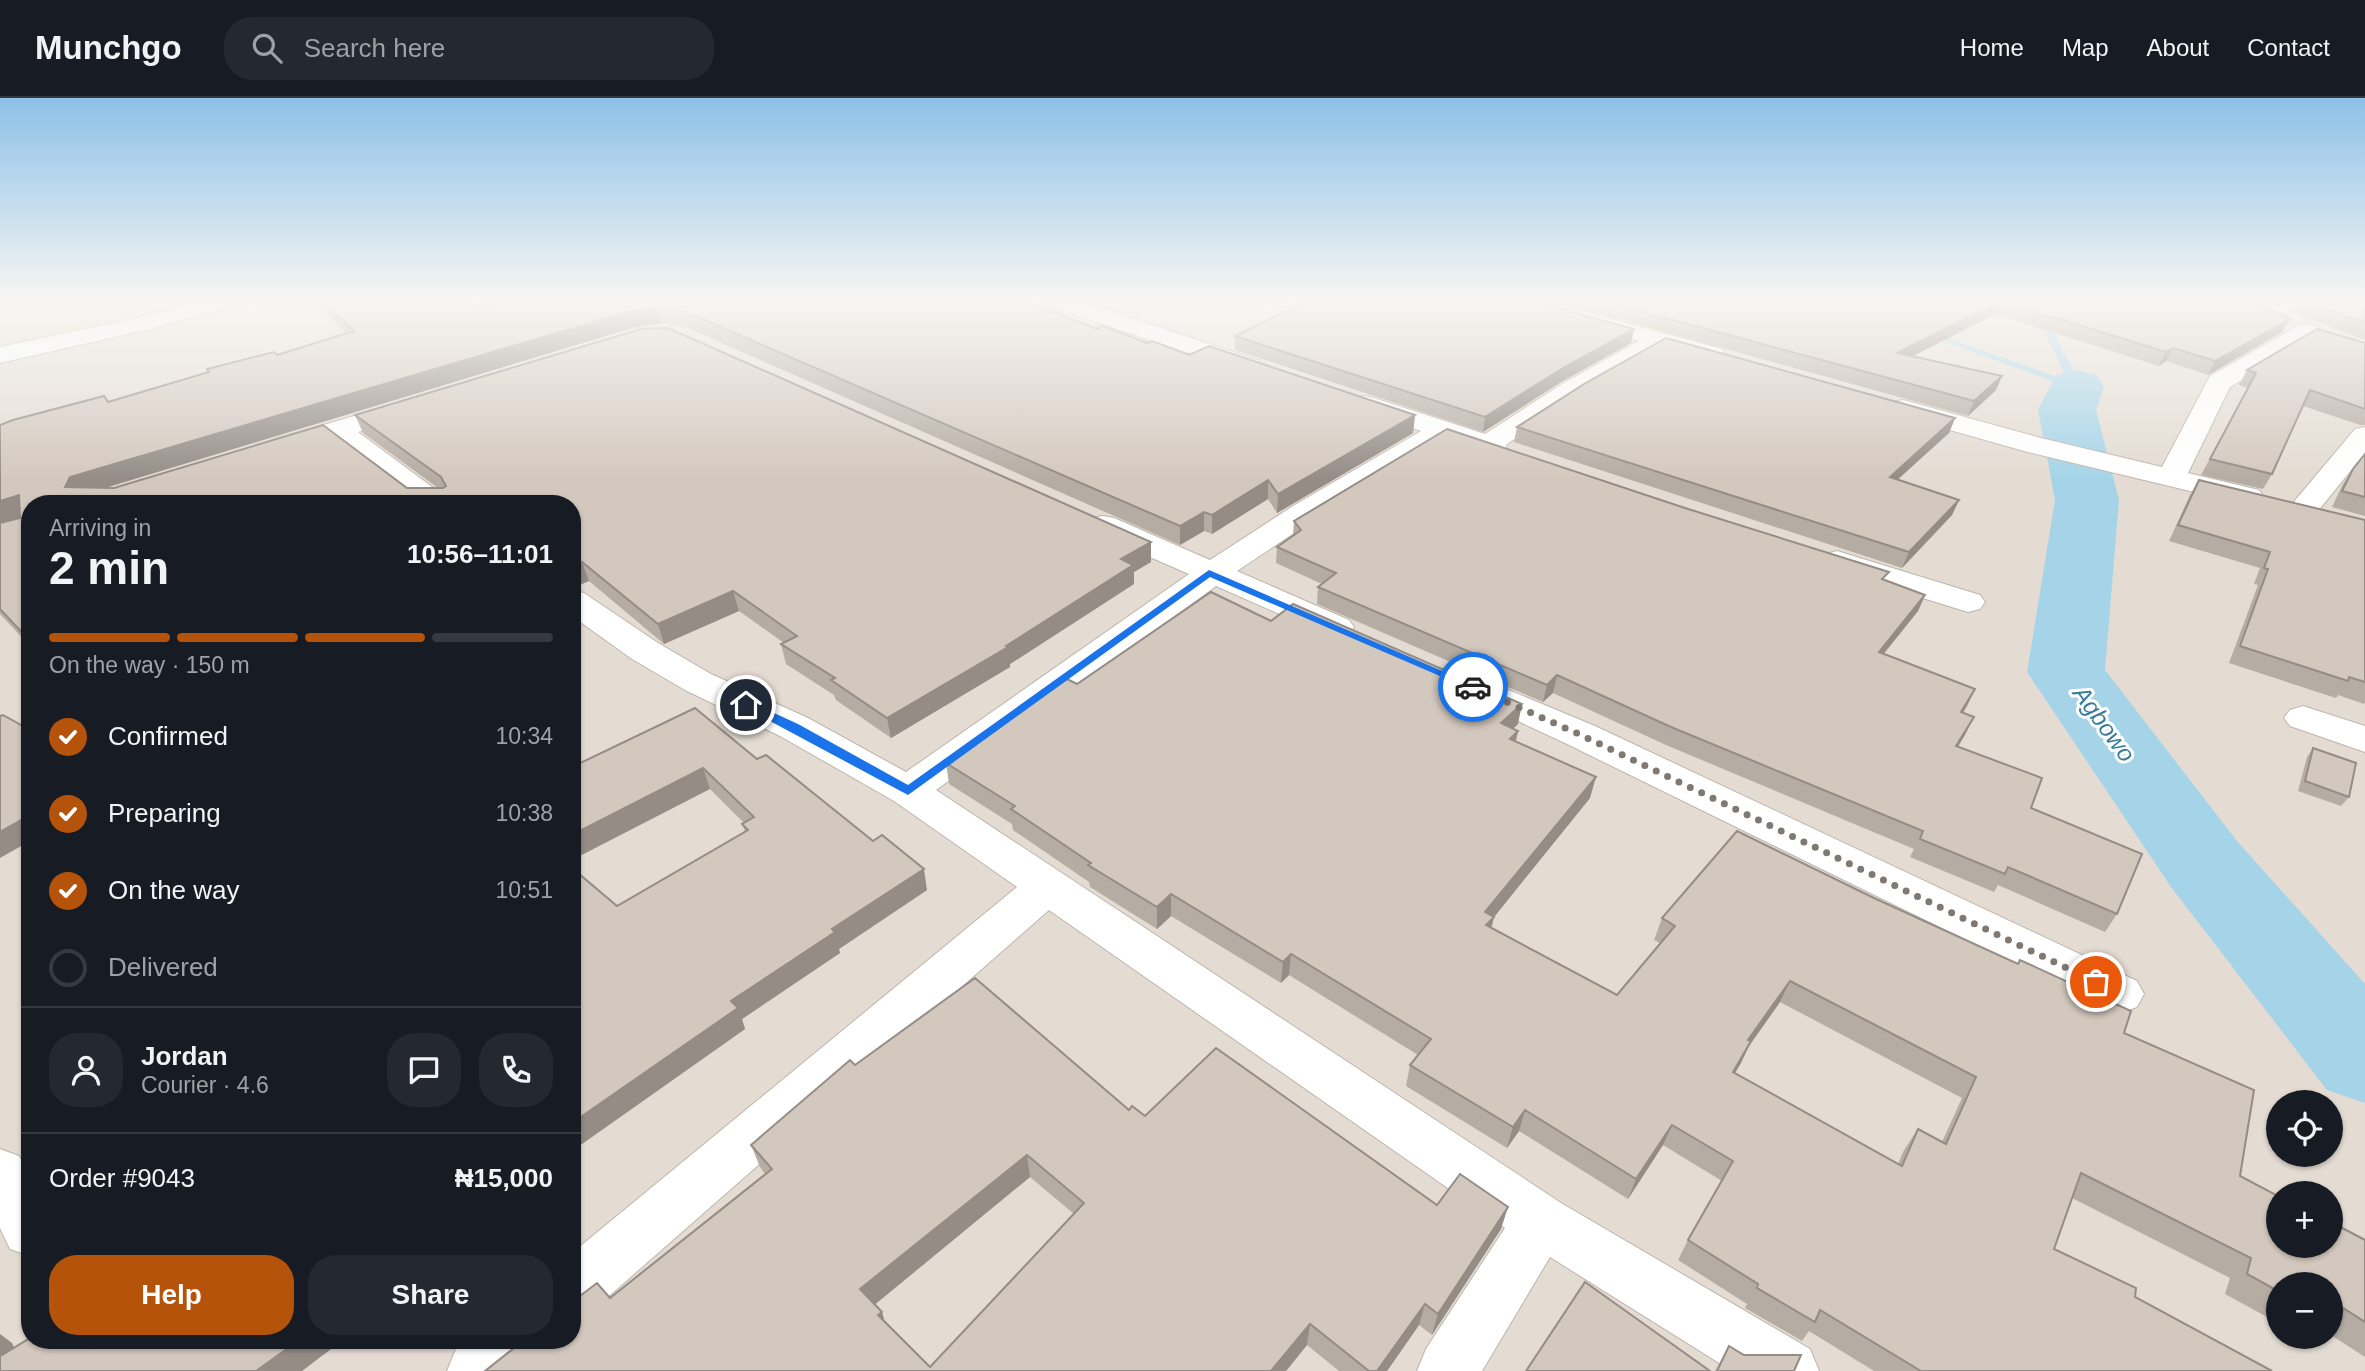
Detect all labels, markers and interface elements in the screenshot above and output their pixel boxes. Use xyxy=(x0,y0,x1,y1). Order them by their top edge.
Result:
search box xyxy=(224,17,714,80)
text: Munchgo xyxy=(35,29,182,66)
icon: search xyxy=(248,29,286,67)
text: Search here xyxy=(304,33,445,63)
text: Home xyxy=(1960,34,2024,61)
text: Map xyxy=(2062,34,2109,61)
text: About xyxy=(2147,34,2209,61)
text: Contact xyxy=(2247,34,2330,61)
text: Arriving in xyxy=(49,515,151,541)
text: 10:56–11:01 xyxy=(407,539,553,569)
text: 2 min xyxy=(49,542,169,594)
text: On the way · 150 m xyxy=(49,652,250,678)
courier xyxy=(1438,652,1508,722)
icon: car xyxy=(1454,668,1492,706)
pin xyxy=(716,675,776,735)
water label: Agbowo xyxy=(2067,679,2141,767)
icon: home xyxy=(727,686,765,724)
icon: check xyxy=(49,718,87,756)
text: Confirmed xyxy=(108,721,228,751)
text: 10:34 xyxy=(495,723,553,749)
icon: check xyxy=(49,795,87,833)
text: Preparing xyxy=(108,798,221,828)
text: 10:38 xyxy=(495,800,553,826)
icon: check xyxy=(49,872,87,910)
text: On the way xyxy=(108,875,240,905)
text: 10:51 xyxy=(495,877,553,903)
text: Delivered xyxy=(108,952,218,982)
pin xyxy=(2066,952,2126,1012)
icon: bag xyxy=(2077,963,2115,1001)
button: person xyxy=(49,1033,123,1107)
button: chat xyxy=(387,1033,461,1107)
button: phone xyxy=(479,1033,553,1107)
text: Jordan xyxy=(141,1041,228,1071)
text: Courier · 4.6 xyxy=(141,1072,269,1098)
map controls xyxy=(2266,1090,2343,1349)
button: locate xyxy=(2266,1090,2343,1167)
text: Order #9043 xyxy=(49,1163,195,1193)
text: ₦15,000 xyxy=(455,1163,553,1193)
button: + xyxy=(2266,1181,2343,1258)
button: Help xyxy=(49,1255,294,1335)
button: Share xyxy=(308,1255,553,1335)
button: − xyxy=(2266,1272,2343,1349)

